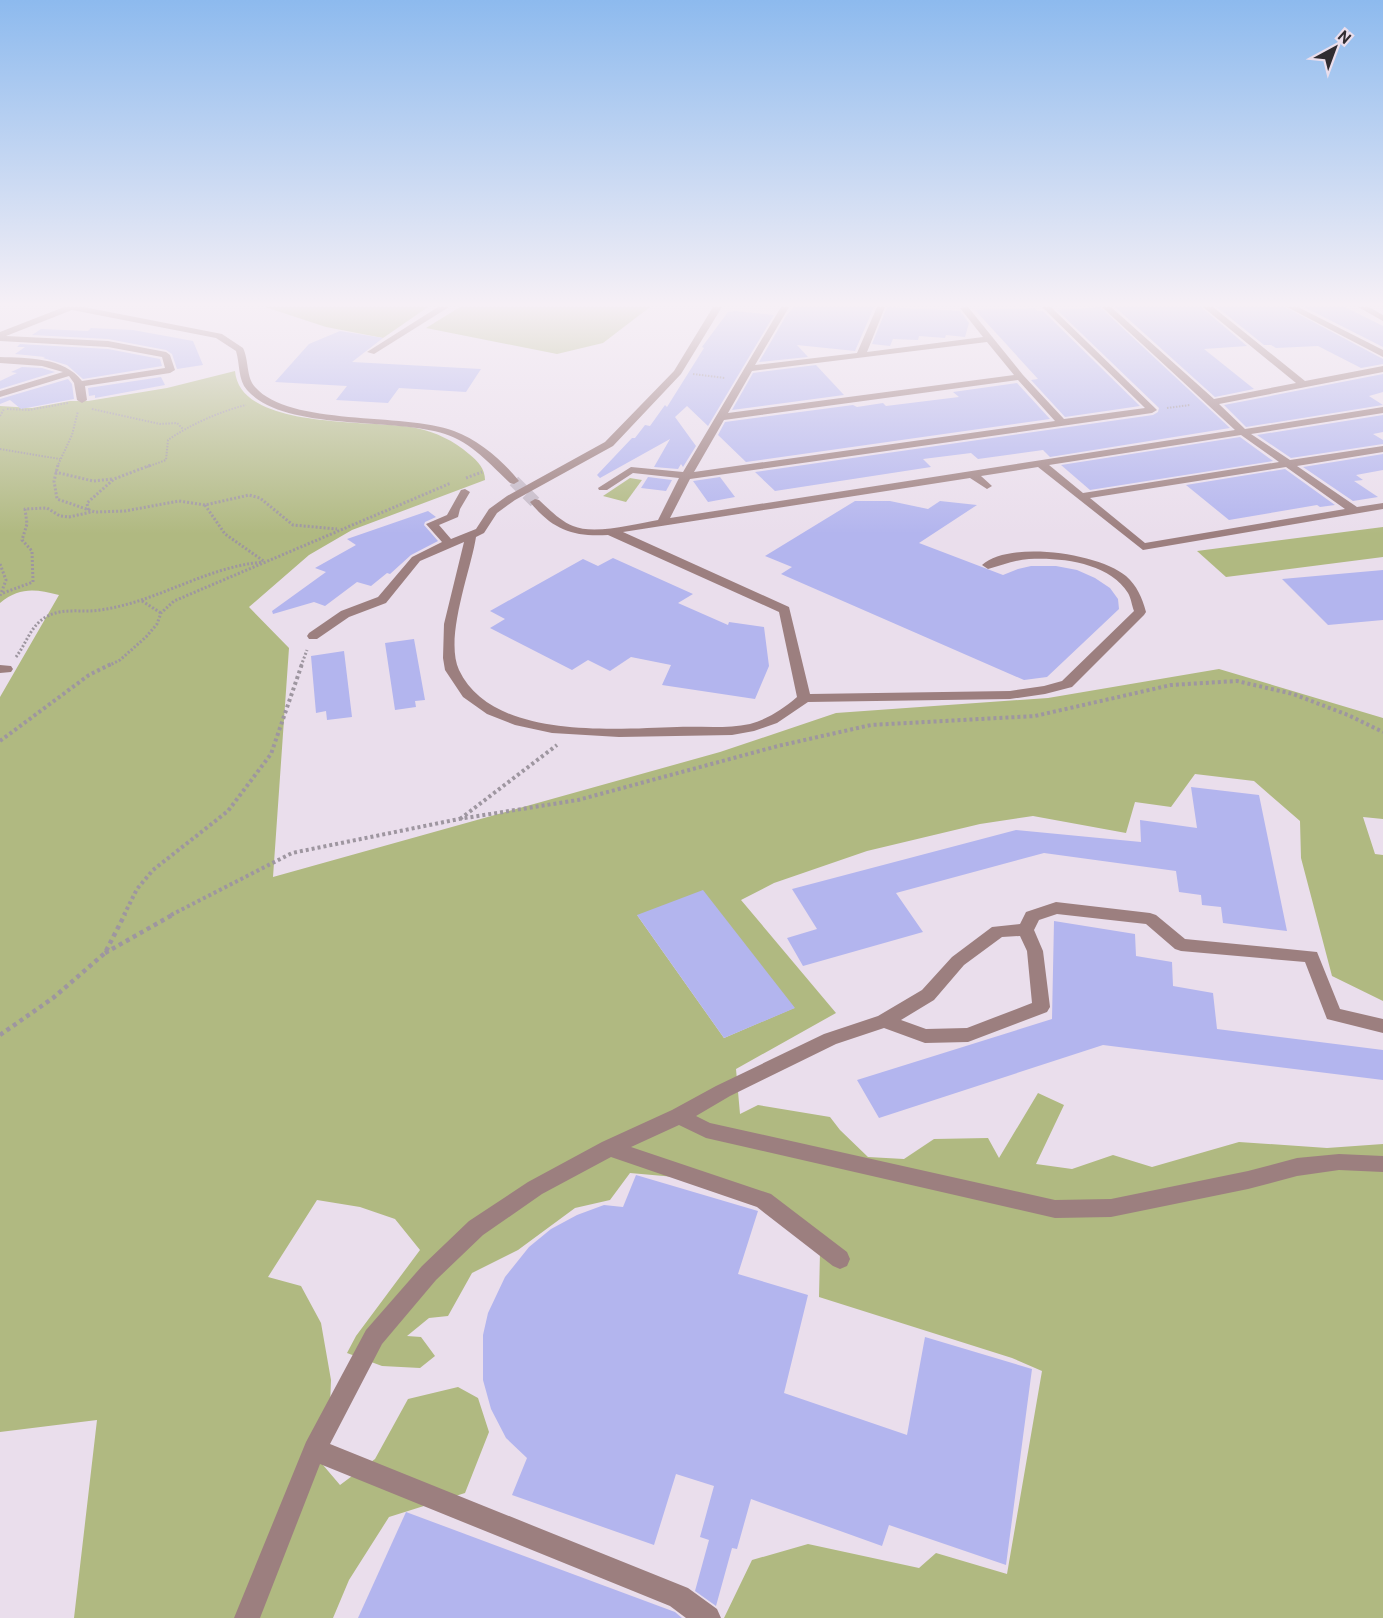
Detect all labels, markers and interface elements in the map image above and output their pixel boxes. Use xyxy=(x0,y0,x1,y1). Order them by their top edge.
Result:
north arrow xyxy=(1305,18,1365,78)
text: N xyxy=(1333,27,1354,50)

